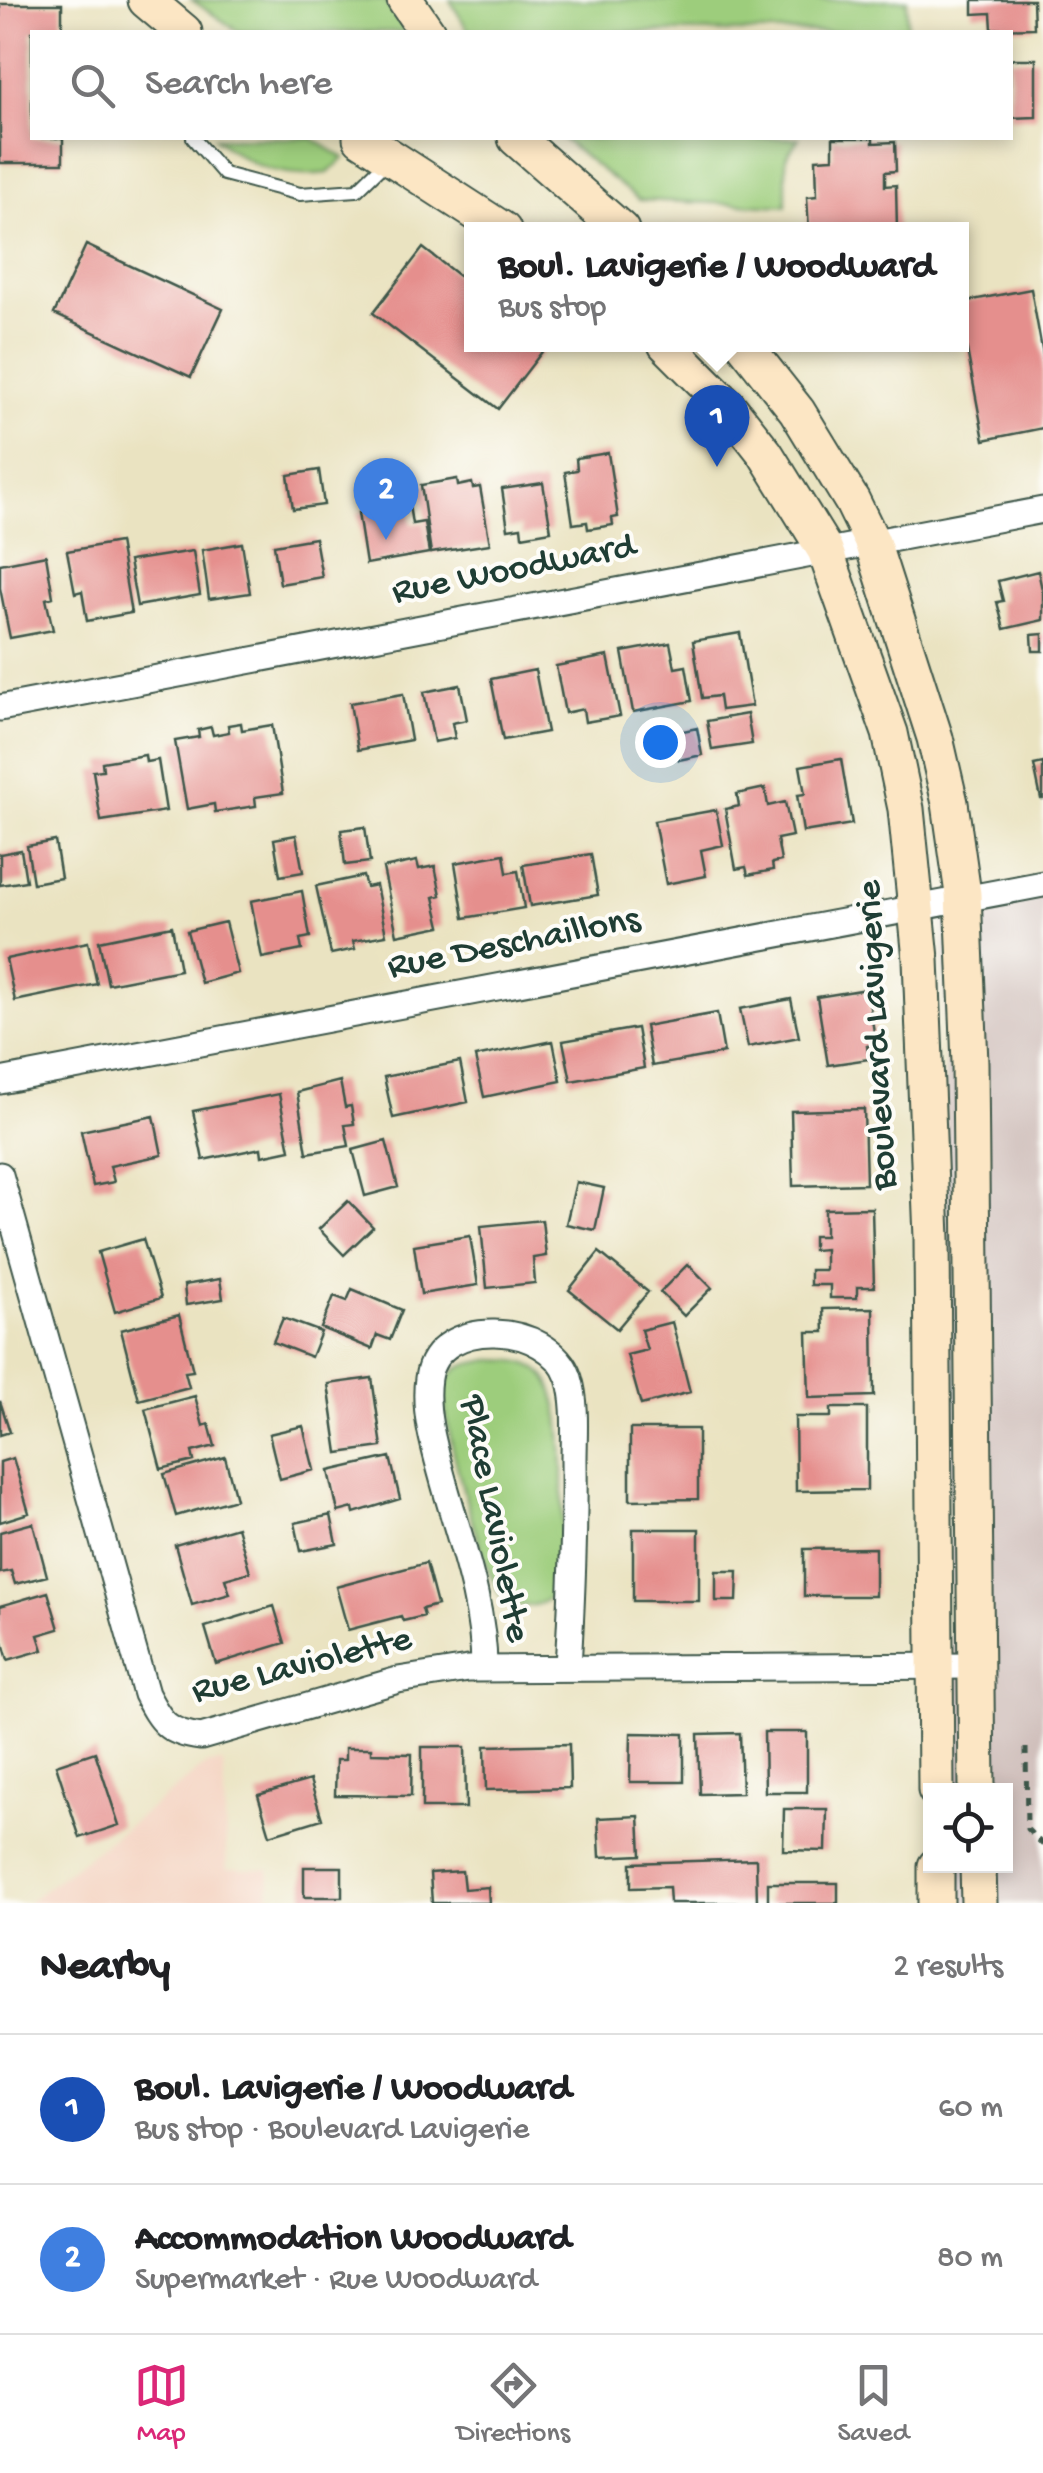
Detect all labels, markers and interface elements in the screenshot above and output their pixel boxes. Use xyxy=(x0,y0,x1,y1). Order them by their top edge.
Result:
search box xyxy=(30,30,1013,140)
icon: search xyxy=(65,58,120,113)
text: Search here xyxy=(145,63,332,107)
popup xyxy=(464,222,969,352)
text: Boul. Lavigerie / Woodward xyxy=(498,246,935,290)
text: Bus stop xyxy=(498,290,606,328)
pin: 1 xyxy=(684,384,750,467)
pin: 2 xyxy=(354,458,418,540)
street label: Rue Woodward xyxy=(389,525,642,616)
your location xyxy=(635,717,686,768)
street label: Boulevard Lavigerie xyxy=(849,879,909,1192)
street label: Rue Deschaillons xyxy=(384,899,645,991)
street label: Place Laviolette xyxy=(447,1391,539,1646)
street label: Rue Laviolette xyxy=(188,1618,417,1716)
map controls xyxy=(923,1783,1013,1873)
button: locate xyxy=(923,1783,1013,1873)
text: Nearby xyxy=(40,1944,170,1993)
text: 2 results xyxy=(893,1949,1003,1987)
text: Boul. Lavigerie / Woodward xyxy=(135,2068,571,2112)
text: 1 xyxy=(66,2090,79,2128)
text: 60 m xyxy=(938,2090,1003,2128)
text: Bus stop · Boulevard Lavigerie xyxy=(135,2112,529,2150)
text: Accommodation Woodward xyxy=(135,2218,571,2262)
text: 2 xyxy=(65,2240,80,2278)
text: 80 m xyxy=(937,2240,1003,2278)
text: Supermarket · Rue Woodward xyxy=(135,2262,537,2300)
tab: Map xyxy=(134,2358,189,2451)
tab: Directions xyxy=(456,2358,570,2451)
tab: Saved xyxy=(837,2358,909,2451)

